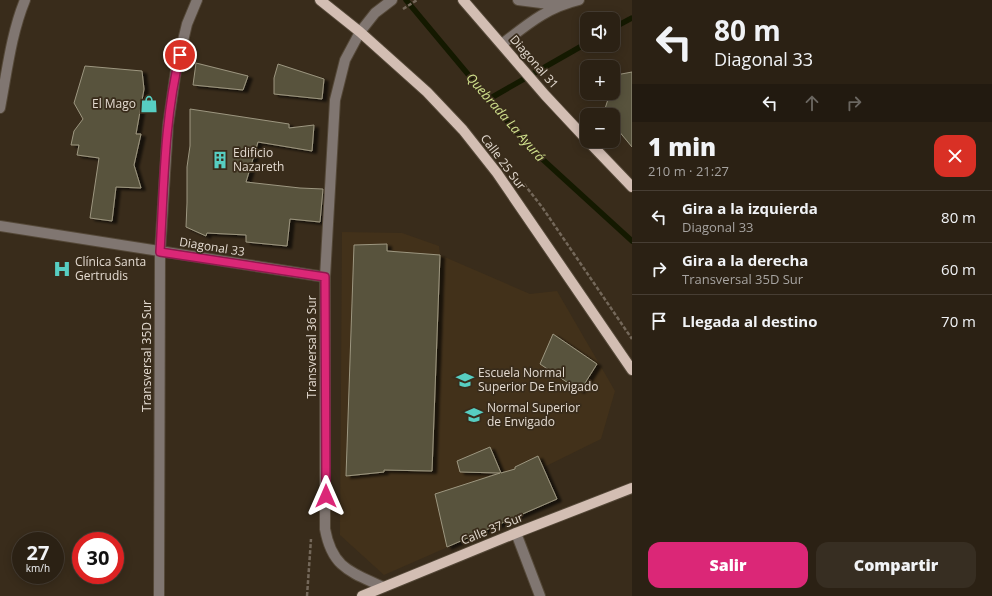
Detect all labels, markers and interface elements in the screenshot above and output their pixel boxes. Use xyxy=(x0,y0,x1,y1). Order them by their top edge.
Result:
text: 80 m xyxy=(714,11,781,49)
map controls xyxy=(580,12,620,148)
button: sound xyxy=(580,12,620,52)
icon: left xyxy=(648,16,700,68)
street label: Diagonal 31 xyxy=(506,31,562,92)
pin xyxy=(163,38,197,72)
icon: arrive xyxy=(169,44,191,66)
text: Diagonal 33 xyxy=(714,47,813,71)
button: + xyxy=(580,60,620,100)
water label: Quebrada La Ayurá xyxy=(463,69,550,166)
icon: left xyxy=(759,92,781,114)
icon: ahead xyxy=(801,92,823,114)
icon: right xyxy=(843,92,865,114)
shop icon: El Mago xyxy=(139,94,159,114)
place label: El Mago xyxy=(92,95,136,112)
button: − xyxy=(580,108,620,148)
street label: Calle 25 Sur xyxy=(477,130,530,193)
text: 1 min xyxy=(648,130,716,163)
button: close xyxy=(934,135,976,177)
place label: Edificio Nazareth xyxy=(233,144,284,175)
building icon: Edificio Nazareth xyxy=(210,150,230,170)
text: 210 m · 21:27 xyxy=(648,162,729,180)
text: Gira a la izquierda xyxy=(682,198,818,218)
icon: left xyxy=(648,206,670,228)
text: 80 m xyxy=(941,207,976,227)
text: Diagonal 33 xyxy=(682,218,754,236)
street label: Diagonal 33 xyxy=(178,233,246,260)
text: Gira a la derecha xyxy=(682,250,808,270)
place label: Clínica Santa Gertrudis xyxy=(75,253,146,284)
icon: right xyxy=(648,258,670,280)
hospital icon: Clínica Santa Gertrudis xyxy=(52,259,72,279)
text: 60 m xyxy=(941,259,976,279)
text: Transversal 35D Sur xyxy=(682,270,803,288)
street label: Transversal 36 Sur xyxy=(303,295,320,399)
street label: Transversal 35D Sur xyxy=(138,300,155,412)
icon: arrive xyxy=(648,310,670,332)
text: Llegada al destino xyxy=(682,311,817,331)
text: 70 m xyxy=(941,311,976,331)
place label: Escuela Normal Superior De Envigado xyxy=(478,364,599,395)
school or university icon: Escuela Normal Superior De Envigado xyxy=(455,370,475,390)
place label: Normal Superior de Envigado xyxy=(487,399,580,430)
school or university icon: Normal Superior de Envigado xyxy=(464,405,484,425)
position arrow xyxy=(305,475,347,517)
street label: Calle 37 Sur xyxy=(458,508,526,549)
speed limit sign: 30 xyxy=(72,532,124,584)
text: 27 xyxy=(27,539,49,566)
button: Salir xyxy=(648,542,808,588)
button: Compartir xyxy=(816,542,976,588)
text: km/h xyxy=(26,561,50,575)

